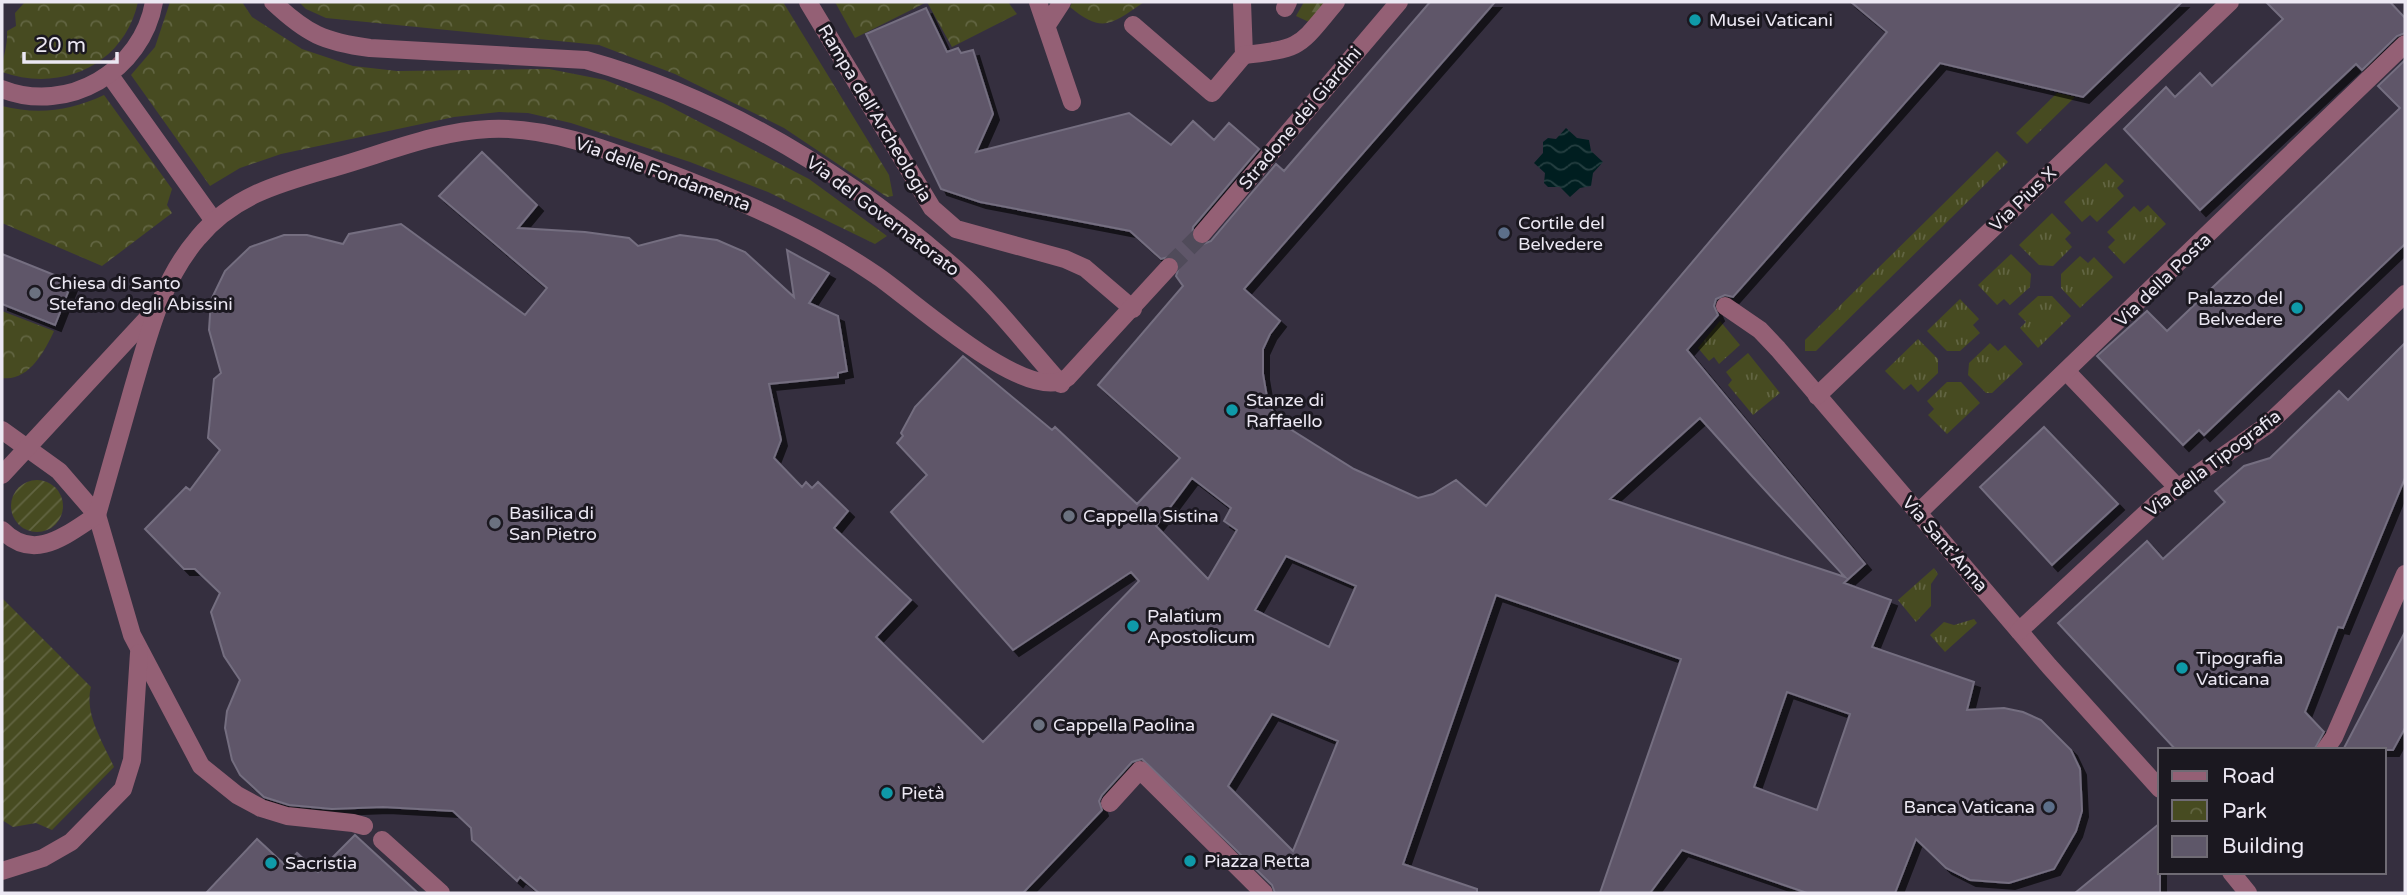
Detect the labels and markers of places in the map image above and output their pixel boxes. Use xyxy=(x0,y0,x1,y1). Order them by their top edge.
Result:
place label: Musei Vaticani xyxy=(1709,9,1833,31)
marker: Musei Vaticani xyxy=(1687,12,1703,28)
place label: Cortile del Belvedere xyxy=(1518,212,1605,255)
marker: Cortile del Belvedere xyxy=(1496,225,1512,241)
place label: Chiesa di Santo Stefano degli Abissini xyxy=(49,272,233,315)
marker: Chiesa di Santo Stefano degli Abissini xyxy=(27,285,43,301)
place label: Palazzo del Belvedere xyxy=(2187,287,2283,330)
marker: Palazzo del Belvedere xyxy=(2289,300,2305,316)
place label: Stanze di Raffaello xyxy=(1246,389,1324,432)
marker: Stanze di Raffaello xyxy=(1224,402,1240,418)
place label: Basilica di San Pietro xyxy=(509,502,597,545)
place label: Cappella Sistina xyxy=(1083,505,1219,527)
marker: Cappella Sistina xyxy=(1061,508,1077,524)
marker: Basilica di San Pietro xyxy=(487,515,503,531)
place label: Palatium Apostolicum xyxy=(1147,605,1255,648)
marker: Palatium Apostolicum xyxy=(1125,618,1141,634)
place label: Tipografia Vaticana xyxy=(2196,647,2283,690)
marker: Tipografia Vaticana xyxy=(2174,660,2190,676)
place label: Cappella Paolina xyxy=(1053,714,1195,736)
marker: Cappella Paolina xyxy=(1031,717,1047,733)
place label: Pietà xyxy=(901,782,945,804)
marker: Pietà xyxy=(879,785,895,801)
place label: Banca Vaticana xyxy=(1904,796,2035,818)
marker: Banca Vaticana xyxy=(2041,799,2057,815)
place label: Piazza Retta xyxy=(1204,850,1310,872)
place label: Sacristia xyxy=(285,852,357,874)
marker: Piazza Retta xyxy=(1182,853,1198,869)
marker: Sacristia xyxy=(263,855,279,871)

